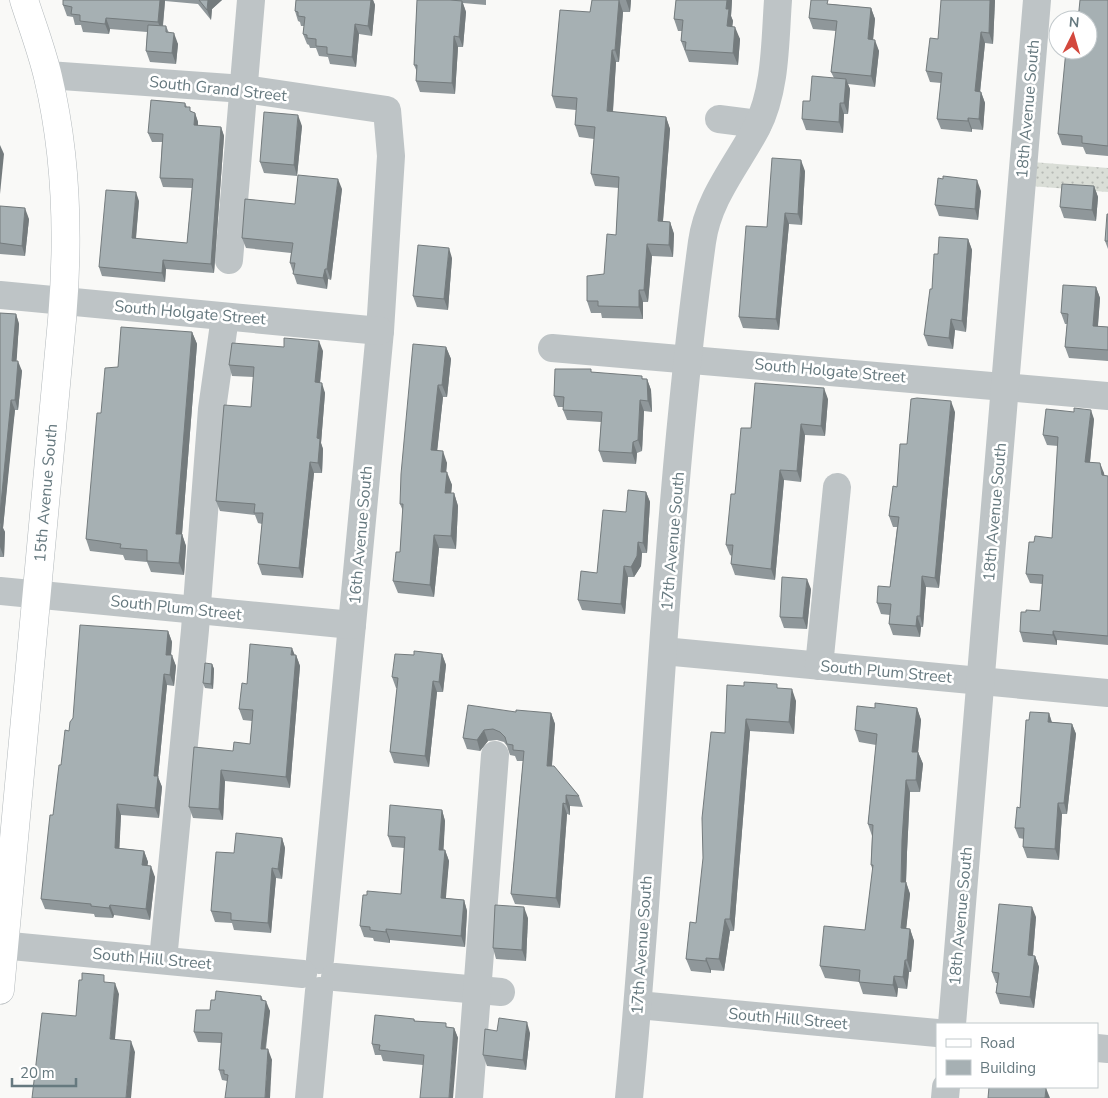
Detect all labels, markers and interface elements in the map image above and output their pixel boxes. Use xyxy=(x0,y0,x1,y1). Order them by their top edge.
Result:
north arrow xyxy=(1048,10,1098,60)
text: N xyxy=(1068,13,1080,32)
street label: 18th Avenue South xyxy=(1011,39,1045,179)
street label: South Grand Street xyxy=(148,71,288,107)
street label: South Holgate Street xyxy=(113,295,267,331)
street label: South Holgate Street xyxy=(753,353,907,389)
street label: 15th Avenue South xyxy=(29,423,63,563)
street label: 18th Avenue South xyxy=(978,442,1012,582)
street label: 16th Avenue South xyxy=(344,465,378,605)
street label: 17th Avenue South xyxy=(656,471,690,611)
street label: South Plum Street xyxy=(109,590,243,626)
street label: South Plum Street xyxy=(819,655,953,689)
street label: 18th Avenue South xyxy=(944,846,978,986)
street label: 17th Avenue South xyxy=(626,875,658,1015)
street label: South Hill Street xyxy=(91,943,213,975)
street label: South Hill Street xyxy=(727,1003,849,1035)
legend xyxy=(936,1023,1098,1088)
text: Road xyxy=(980,1033,1015,1053)
scale bar xyxy=(12,1056,76,1088)
text: Building xyxy=(980,1058,1036,1078)
text: 20 m xyxy=(20,1063,55,1083)

